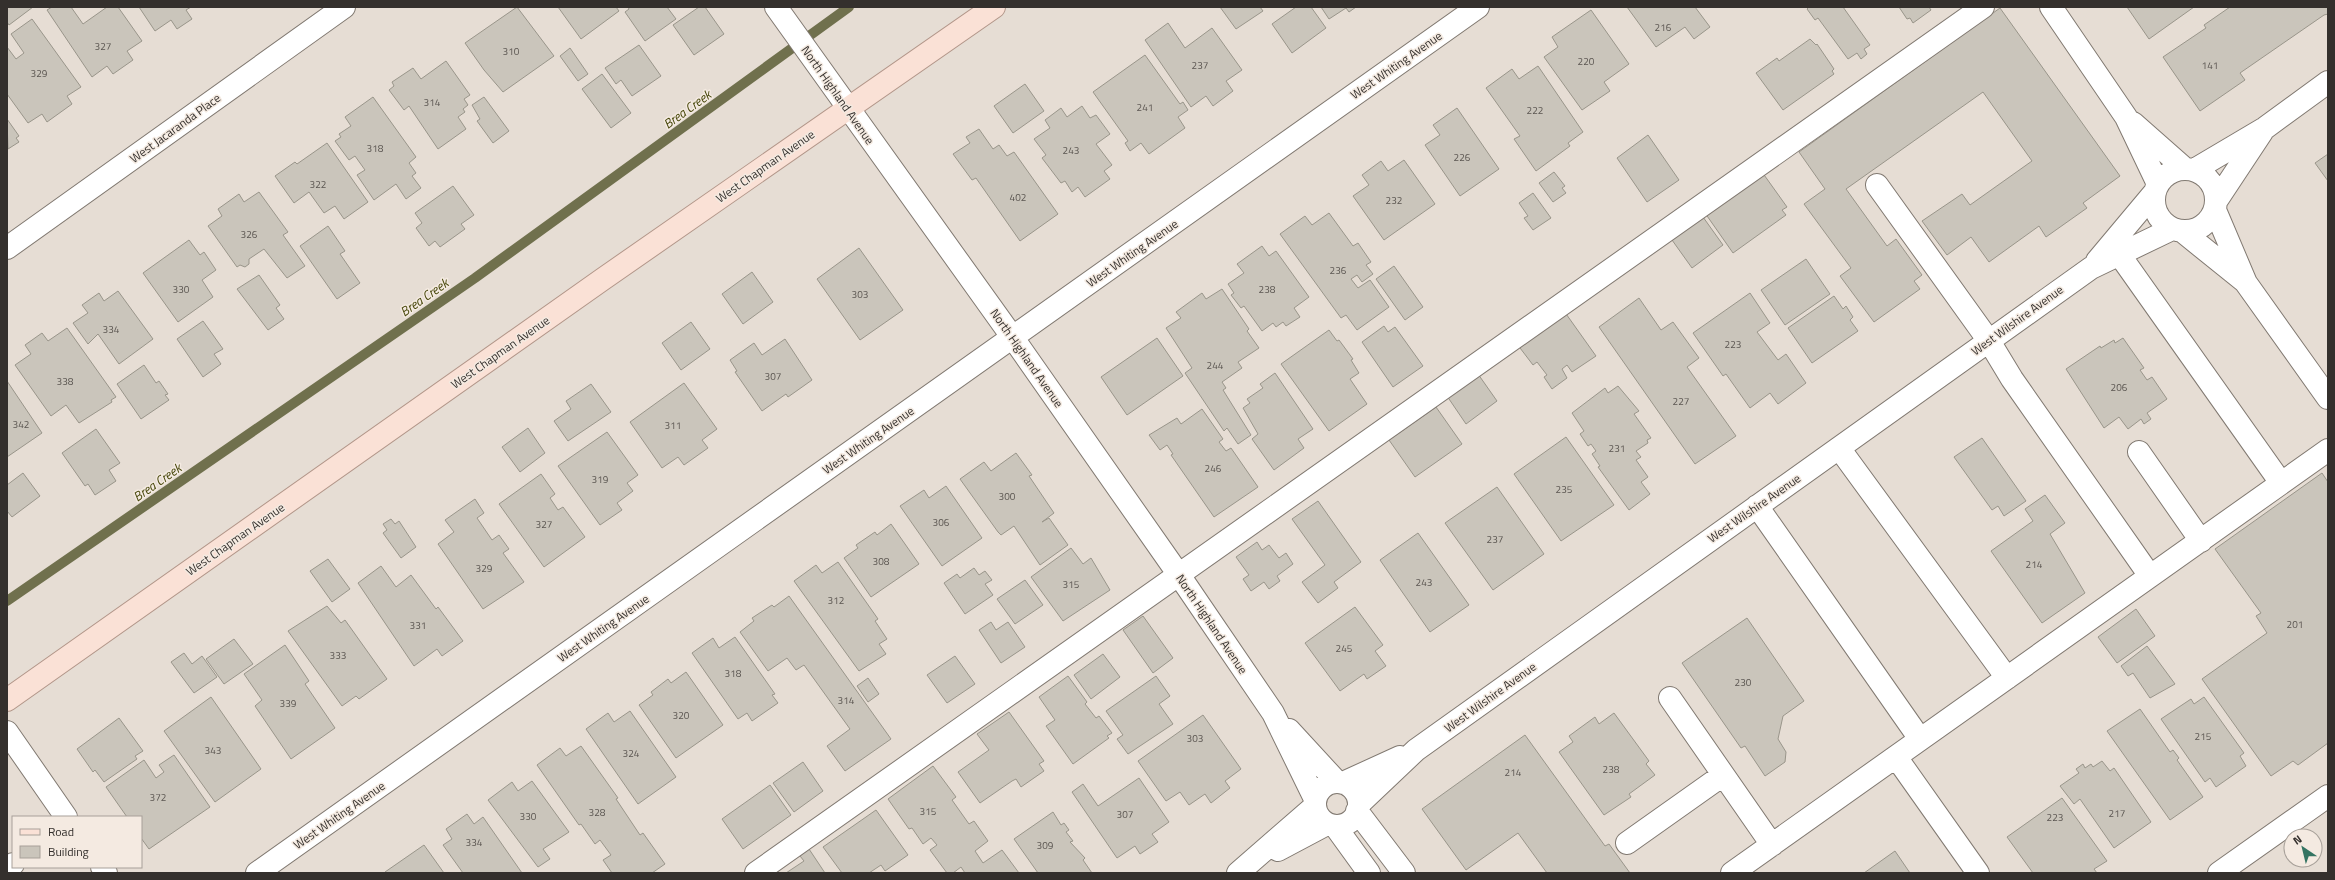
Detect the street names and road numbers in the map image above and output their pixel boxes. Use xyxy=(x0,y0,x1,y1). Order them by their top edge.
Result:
street label: West Whiting Avenue xyxy=(1346,26,1446,104)
street label: North Highland Avenue xyxy=(797,42,879,148)
street label: West Jacaranda Place xyxy=(126,88,224,168)
street label: West Chapman Avenue xyxy=(712,125,818,207)
street label: West Whiting Avenue xyxy=(1082,214,1182,292)
street label: West Wilshire Avenue xyxy=(1967,280,2067,360)
street label: North Highland Avenue xyxy=(986,305,1068,411)
street label: West Chapman Avenue xyxy=(447,311,553,393)
street label: West Whiting Avenue xyxy=(818,401,918,479)
street label: West Wilshire Avenue xyxy=(1704,469,1804,547)
street label: West Chapman Avenue xyxy=(182,498,288,580)
street label: North Highland Avenue xyxy=(1171,570,1253,678)
street label: West Whiting Avenue xyxy=(553,589,653,667)
street label: West Wilshire Avenue xyxy=(1440,657,1540,737)
street label: West Whiting Avenue xyxy=(289,776,389,854)

